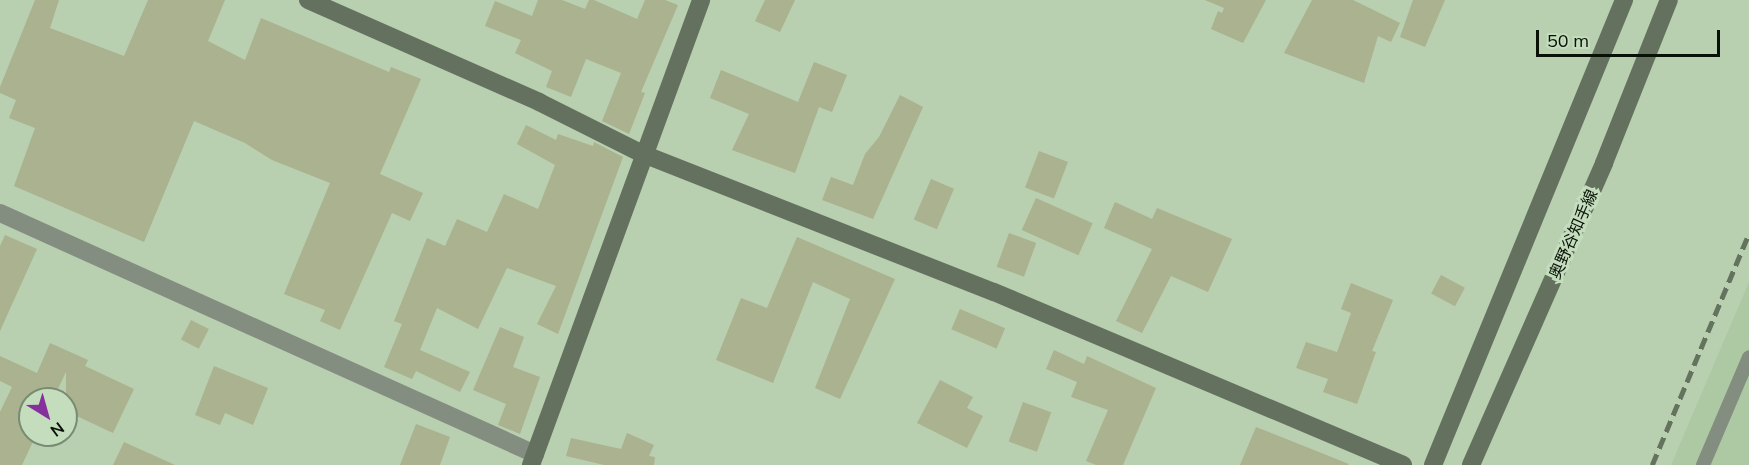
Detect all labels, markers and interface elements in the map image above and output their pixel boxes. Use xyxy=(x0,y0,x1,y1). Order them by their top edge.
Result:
scale bar xyxy=(1539,18,1724,56)
text: 50 m xyxy=(1547,29,1589,52)
street label: 奥野谷知手線 xyxy=(1545,186,1601,282)
north arrow xyxy=(18,387,78,447)
text: N xyxy=(47,418,68,441)

